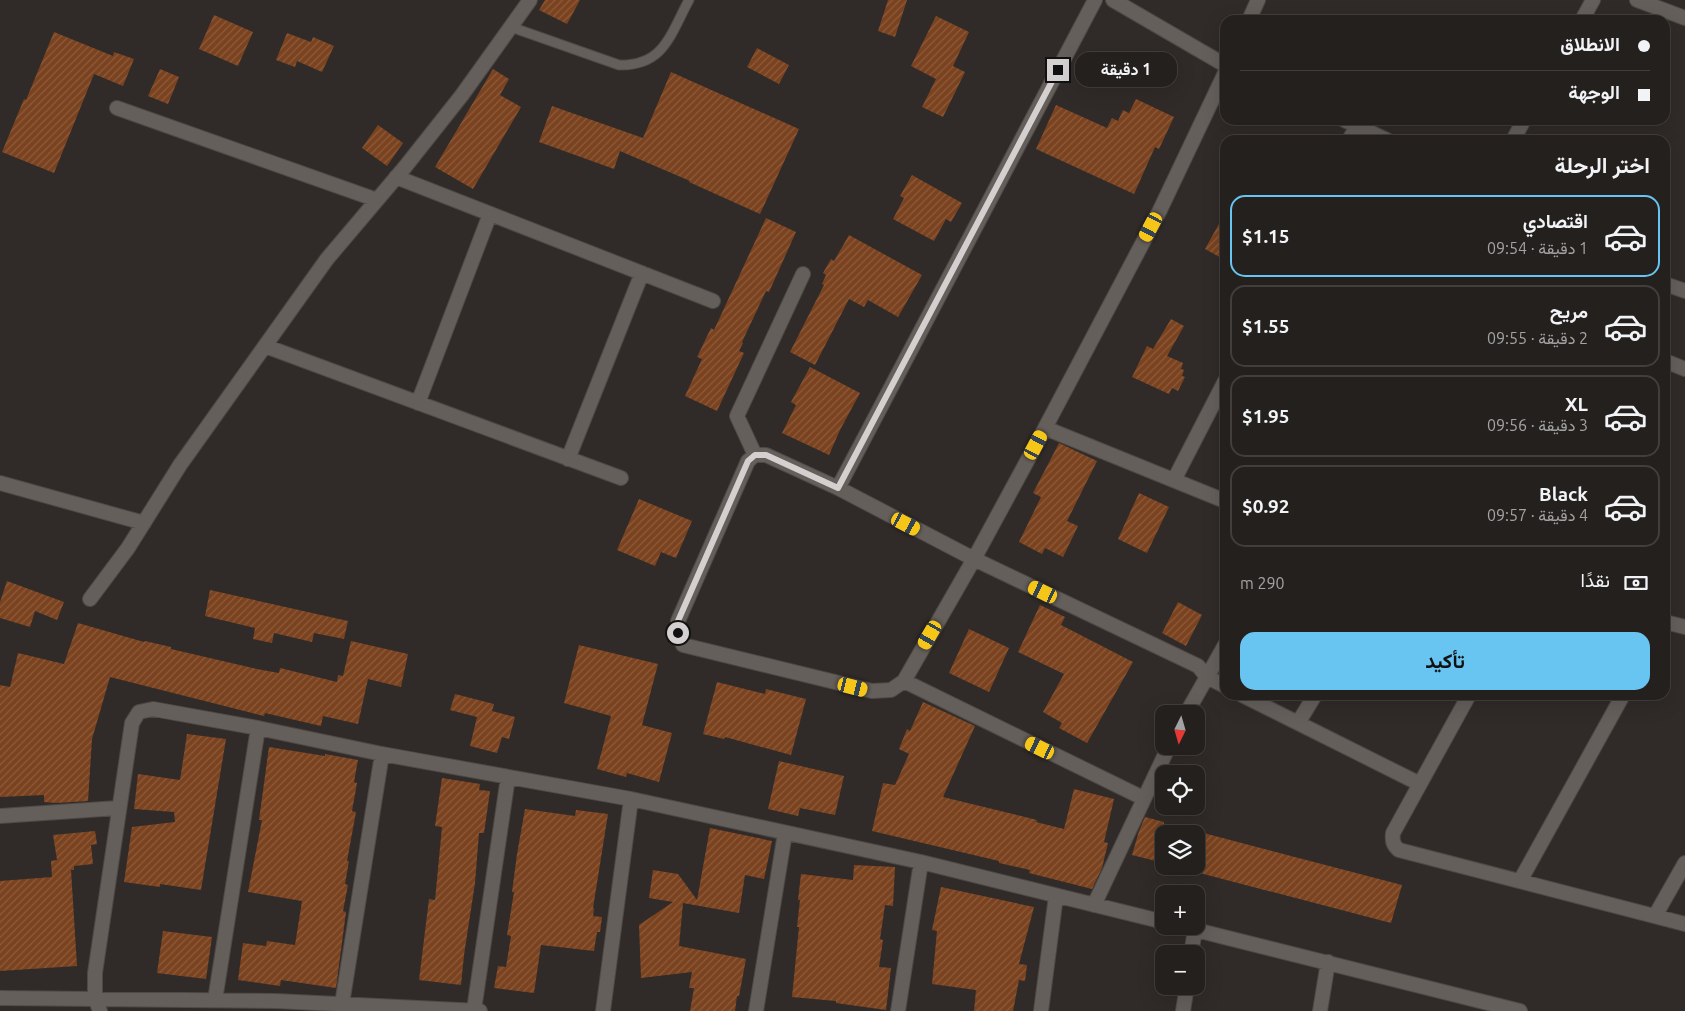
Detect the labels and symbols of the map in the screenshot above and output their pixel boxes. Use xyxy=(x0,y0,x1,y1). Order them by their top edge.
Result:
callout: 1 دقيقة xyxy=(1076,52,1178,88)
route end xyxy=(1047,59,1069,81)
car xyxy=(1137,210,1164,244)
car xyxy=(1022,428,1049,462)
car xyxy=(889,510,922,538)
car xyxy=(1026,579,1059,605)
car xyxy=(916,618,943,652)
route start xyxy=(667,622,689,644)
car xyxy=(836,676,869,698)
north arrow xyxy=(1155,705,1205,755)
car xyxy=(1023,735,1056,761)

